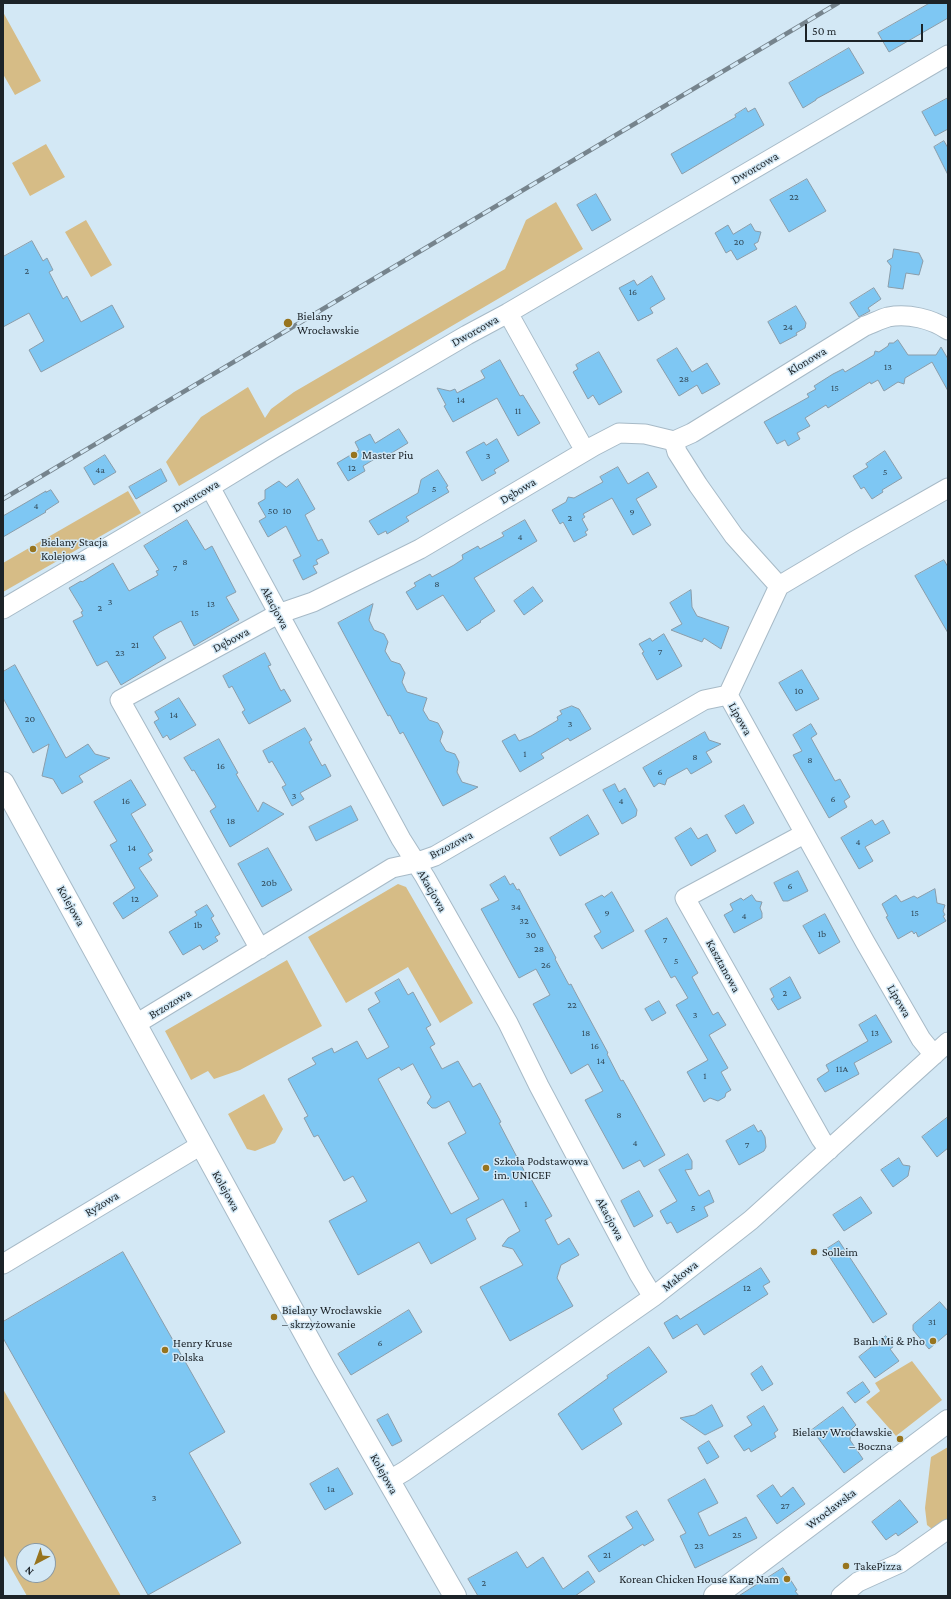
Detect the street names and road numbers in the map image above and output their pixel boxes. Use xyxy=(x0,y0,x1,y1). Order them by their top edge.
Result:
street label: Dworcowa xyxy=(729,149,781,187)
street label: Dworcowa xyxy=(449,312,501,350)
street label: Klonowa xyxy=(785,344,829,378)
street label: Dębowa xyxy=(497,475,539,507)
street label: Dworcowa xyxy=(170,476,222,516)
street label: Akacjowa xyxy=(258,584,292,632)
street label: Dębowa xyxy=(210,624,252,656)
street label: Lipowa xyxy=(725,700,755,738)
street label: Brzozowa xyxy=(427,828,475,862)
street label: Akacjowa xyxy=(414,867,450,915)
street label: Kolejowa xyxy=(54,883,88,929)
street label: Kasztanowa xyxy=(703,937,743,995)
street label: Lipowa xyxy=(884,982,914,1020)
street label: Brzozowa xyxy=(146,986,194,1022)
street label: Kolejowa xyxy=(209,1168,243,1214)
street label: Ryżowa xyxy=(82,1188,122,1220)
street label: Akacjowa xyxy=(593,1195,627,1243)
street label: Makowa xyxy=(659,1258,701,1294)
street label: Kolejowa xyxy=(367,1451,401,1497)
street label: Wrocławska xyxy=(803,1485,859,1533)

